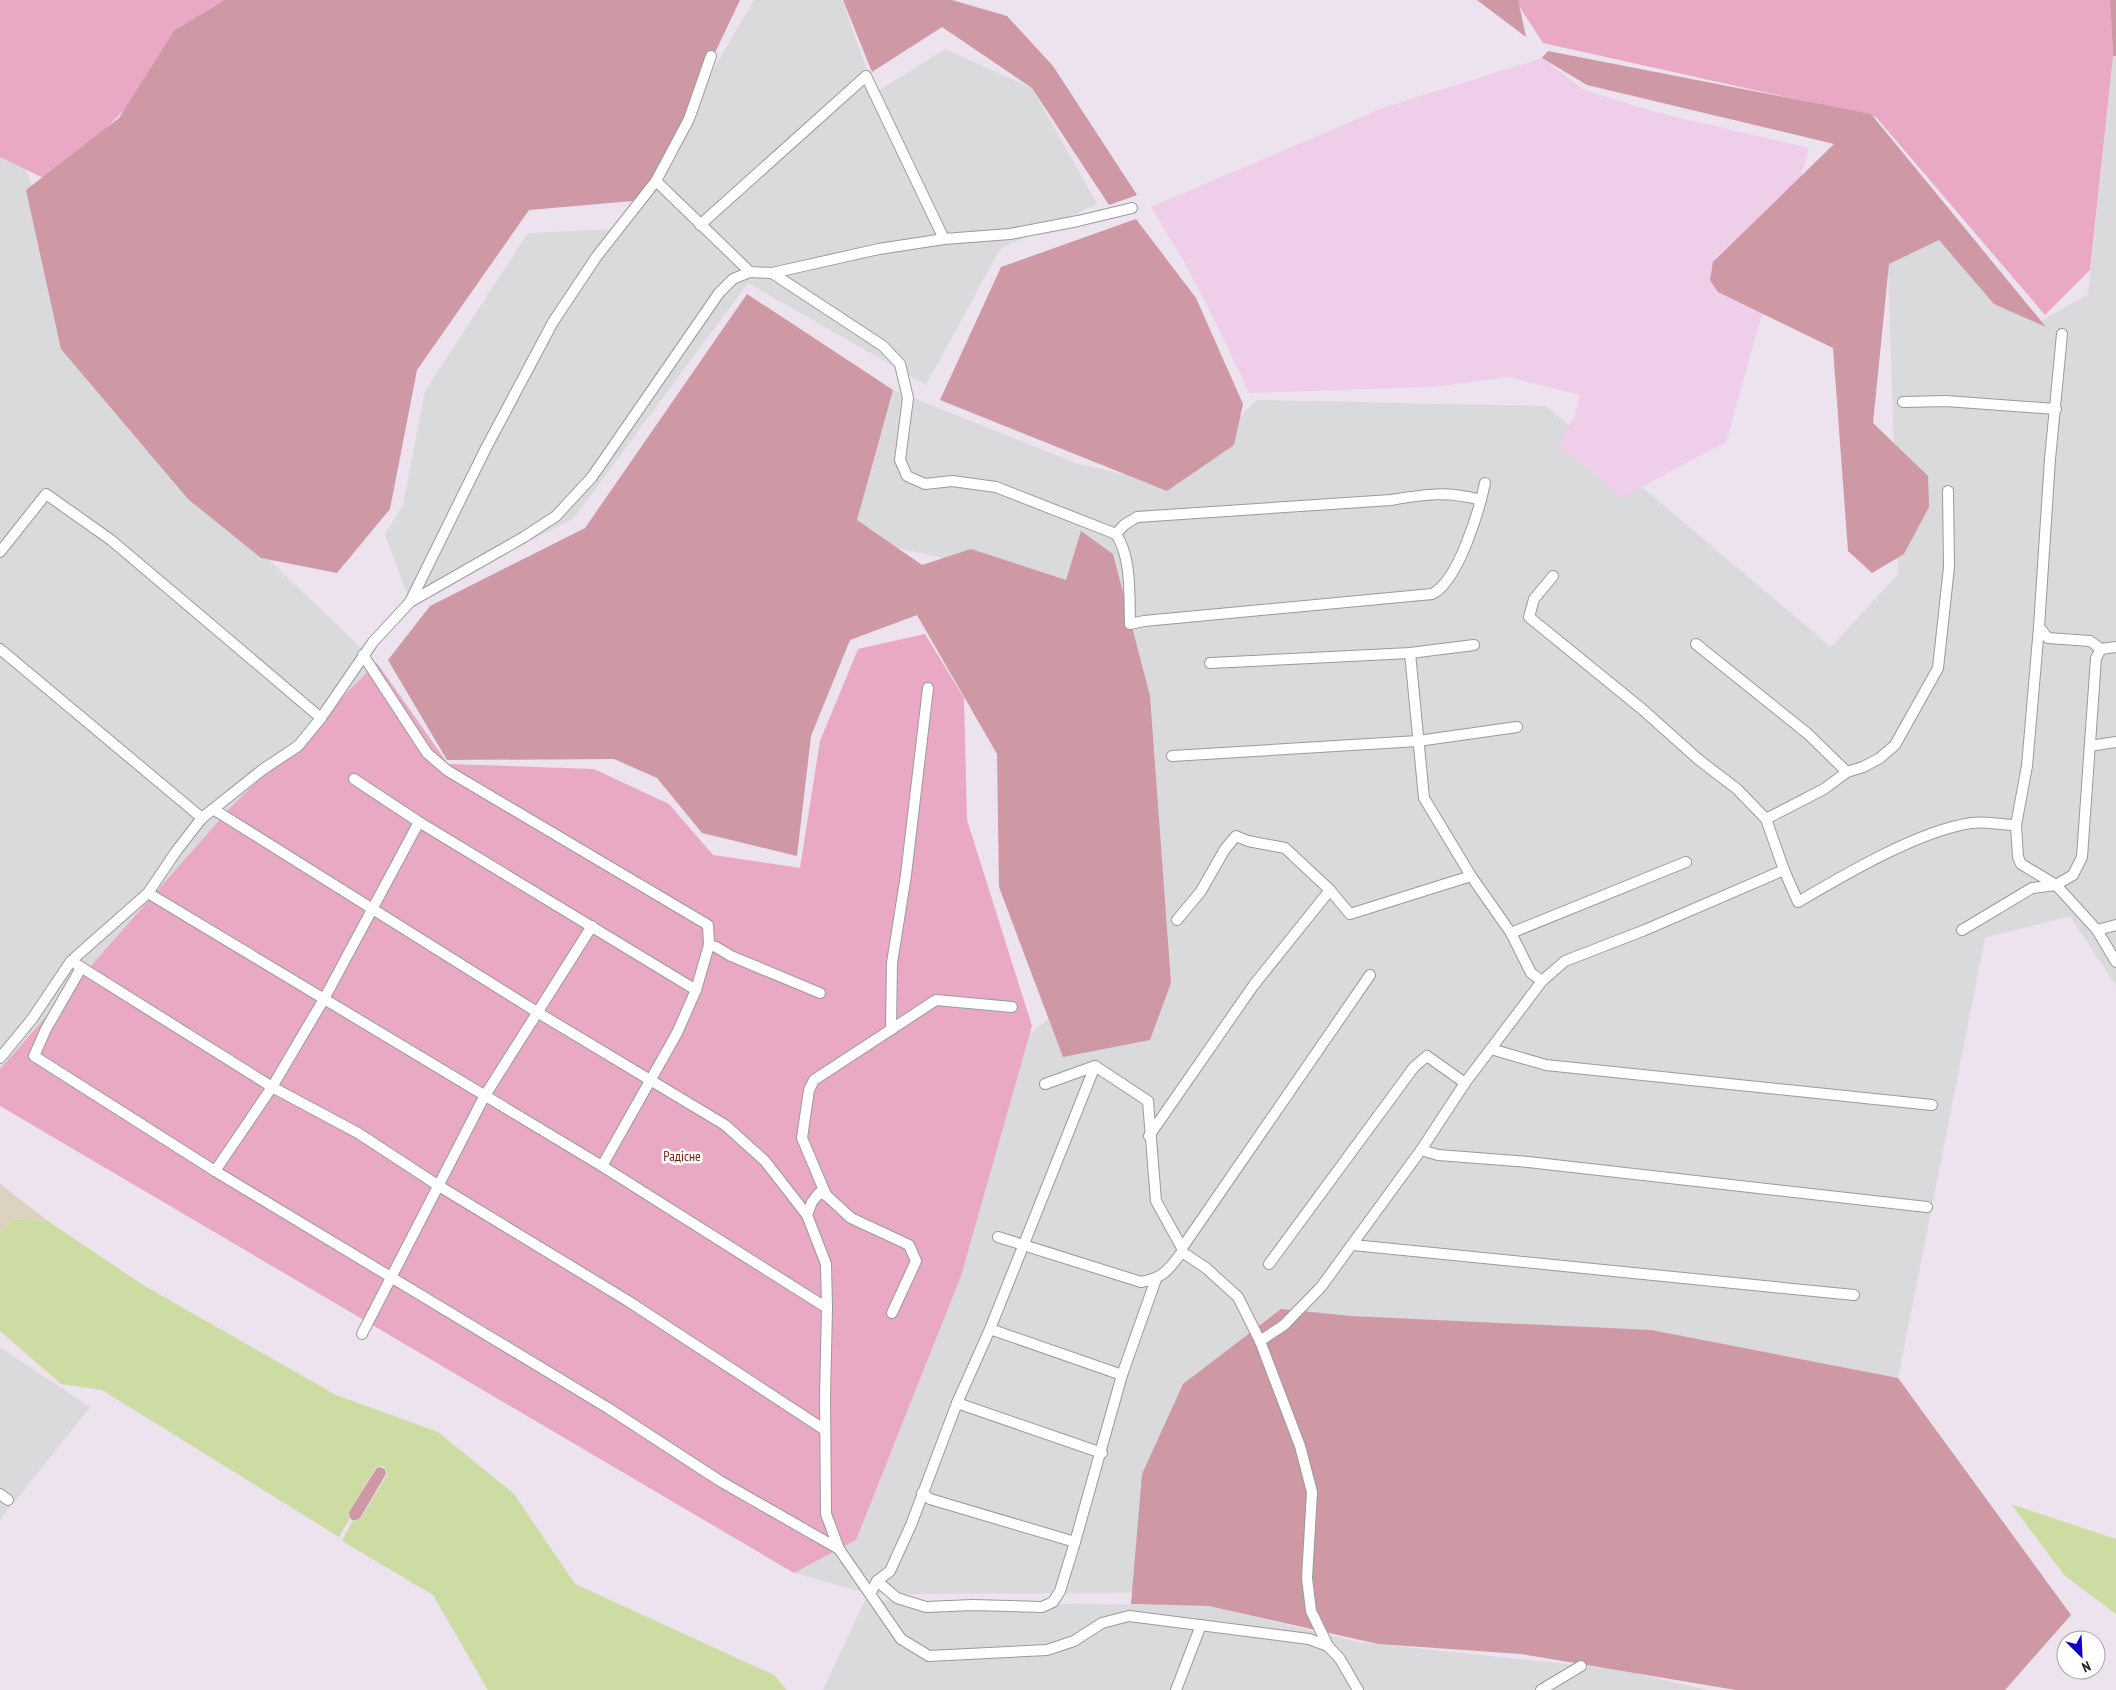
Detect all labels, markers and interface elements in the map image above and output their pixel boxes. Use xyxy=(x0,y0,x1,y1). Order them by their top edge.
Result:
park label: Радісне xyxy=(663,1147,701,1165)
north arrow xyxy=(2056,1630,2106,1680)
text: N xyxy=(2079,1657,2093,1677)

